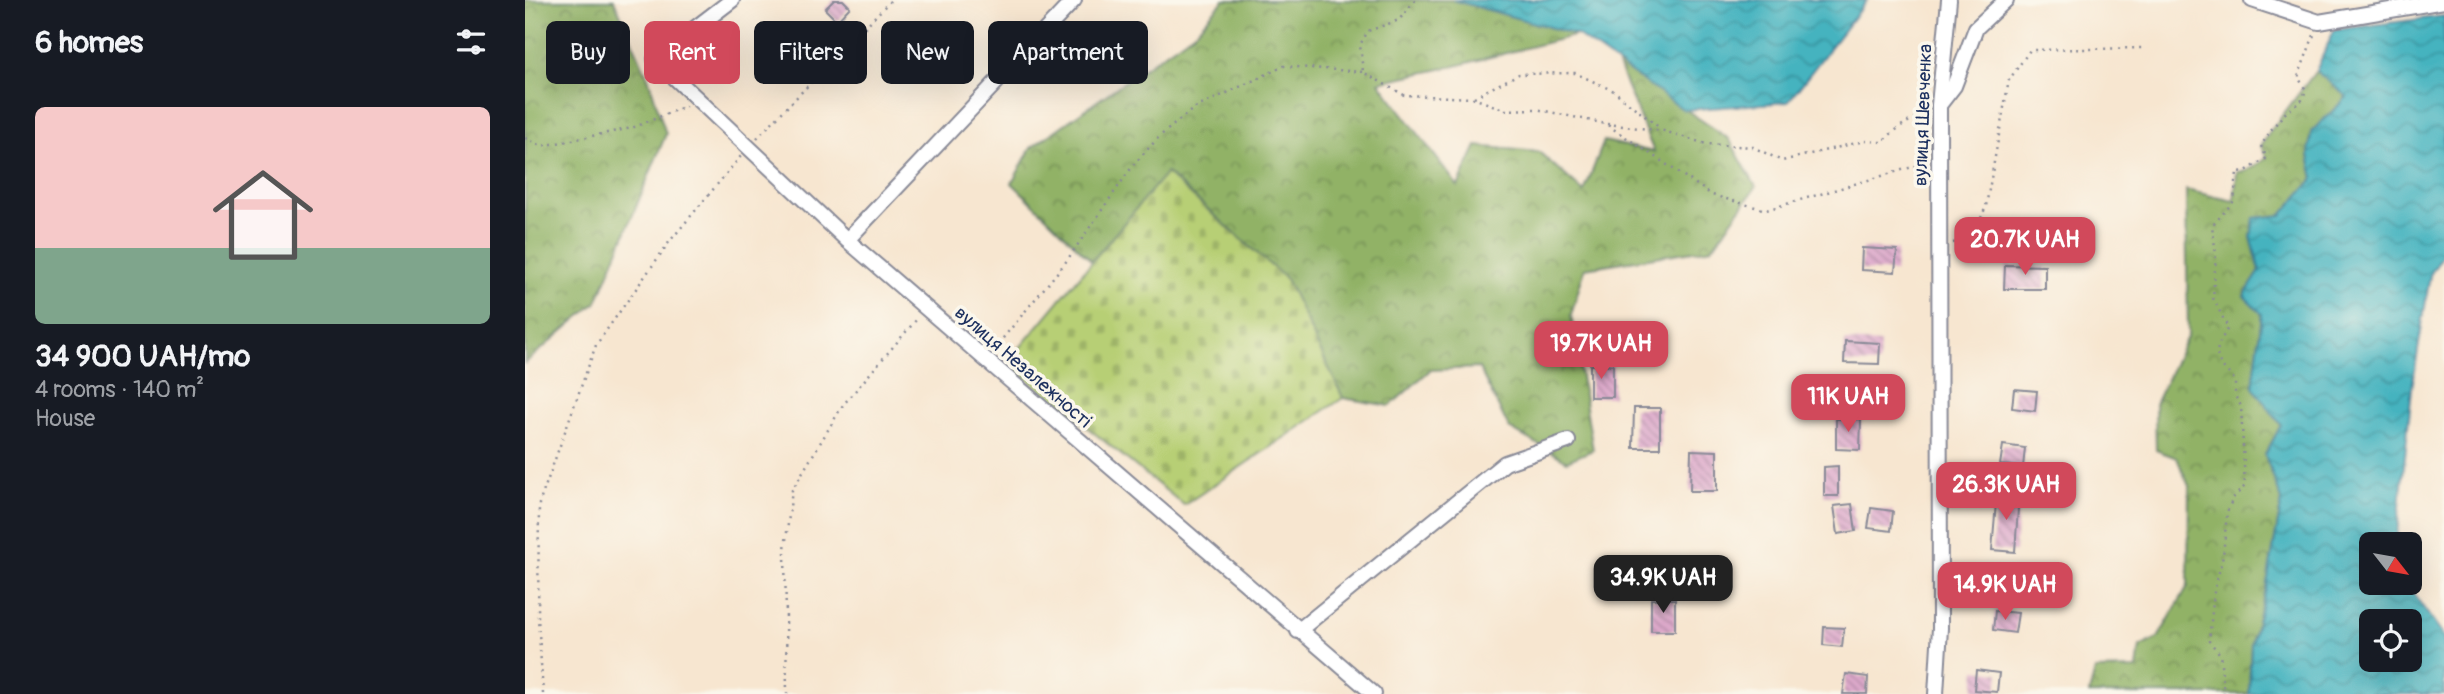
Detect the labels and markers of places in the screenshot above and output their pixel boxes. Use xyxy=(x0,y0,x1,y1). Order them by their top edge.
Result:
pin: 20.7K UAH xyxy=(1945,218,2105,277)
pin: 19.7K UAH xyxy=(1521,322,1681,381)
pin: 11K UAH xyxy=(1783,374,1913,434)
pin: 26.3K UAH xyxy=(1926,462,2086,522)
pin: 34.9K UAH xyxy=(1583,556,1743,615)
pin: 14.9K UAH xyxy=(1925,562,2085,622)

